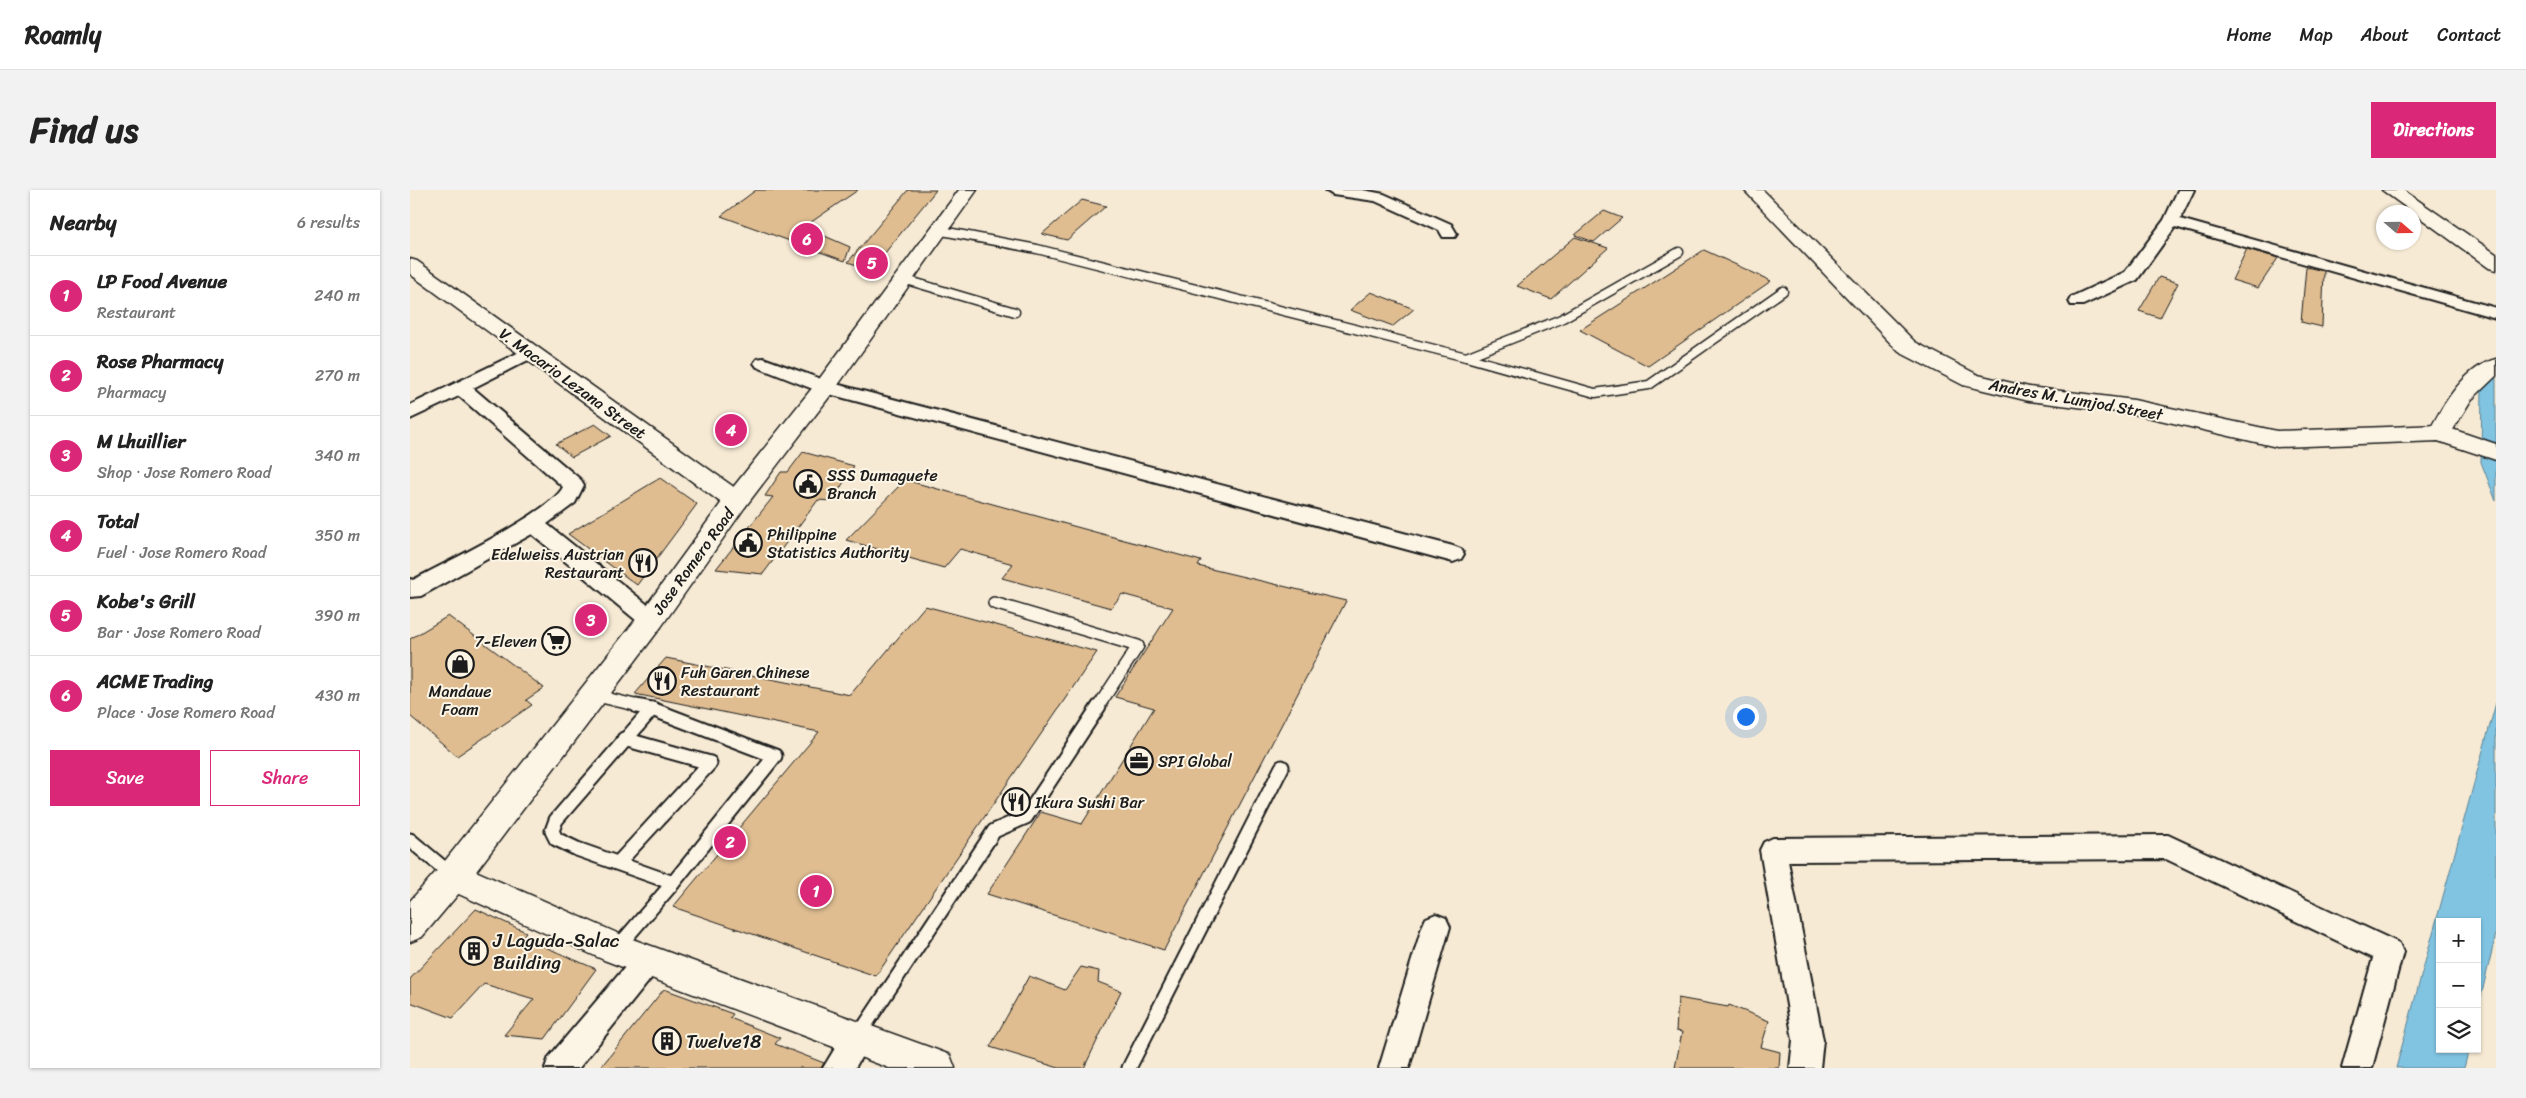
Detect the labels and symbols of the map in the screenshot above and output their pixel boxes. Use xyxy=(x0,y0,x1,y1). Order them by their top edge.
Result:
north arrow xyxy=(2376,205,2421,250)
pin: 6 xyxy=(791,220,823,258)
pin: 5 xyxy=(856,244,888,282)
street label: V. Macario Lezana Street xyxy=(493,320,653,447)
street label: Andres M. Lumjod Street xyxy=(1986,370,2166,429)
pin: 4 xyxy=(715,411,747,449)
place label: SSS Dumaguete Branch xyxy=(827,461,938,508)
public building icon: SSS Dumaguete Branch xyxy=(793,469,823,499)
street label: Jose Romero Road xyxy=(644,500,743,622)
place label: Philippine Statistics Authority xyxy=(767,520,910,567)
public building icon: Philippine Statistics Authority xyxy=(733,528,763,558)
place label: Edelweiss Austrian Restaurant xyxy=(491,540,624,587)
restaurant icon: Edelweiss Austrian Restaurant xyxy=(628,548,658,578)
pin: 3 xyxy=(575,601,607,639)
supermarket icon: 7-Eleven xyxy=(541,626,571,656)
place label: 7-Eleven xyxy=(474,627,537,656)
shop icon: Mandaue Foam xyxy=(445,649,475,679)
place label: Fuh Garen Chinese Restaurant xyxy=(681,658,810,705)
restaurant icon: Fuh Garen Chinese Restaurant xyxy=(647,666,677,696)
place label: Mandaue Foam xyxy=(429,677,491,724)
your location xyxy=(1733,704,1759,730)
office icon: SPI Global xyxy=(1124,746,1154,776)
place label: SPI Global xyxy=(1158,747,1232,776)
restaurant icon: Ikura Sushi Bar xyxy=(1001,787,1031,817)
place label: Ikura Sushi Bar xyxy=(1034,788,1146,817)
pin: 2 xyxy=(714,823,746,861)
pin: 1 xyxy=(800,872,832,910)
place label: J Laguda-Salac Building xyxy=(492,924,620,979)
building icon: J Laguda-Salac Building xyxy=(459,936,489,966)
place label: Twelve18 xyxy=(686,1025,762,1058)
building icon: Twelve18 xyxy=(652,1026,682,1056)

